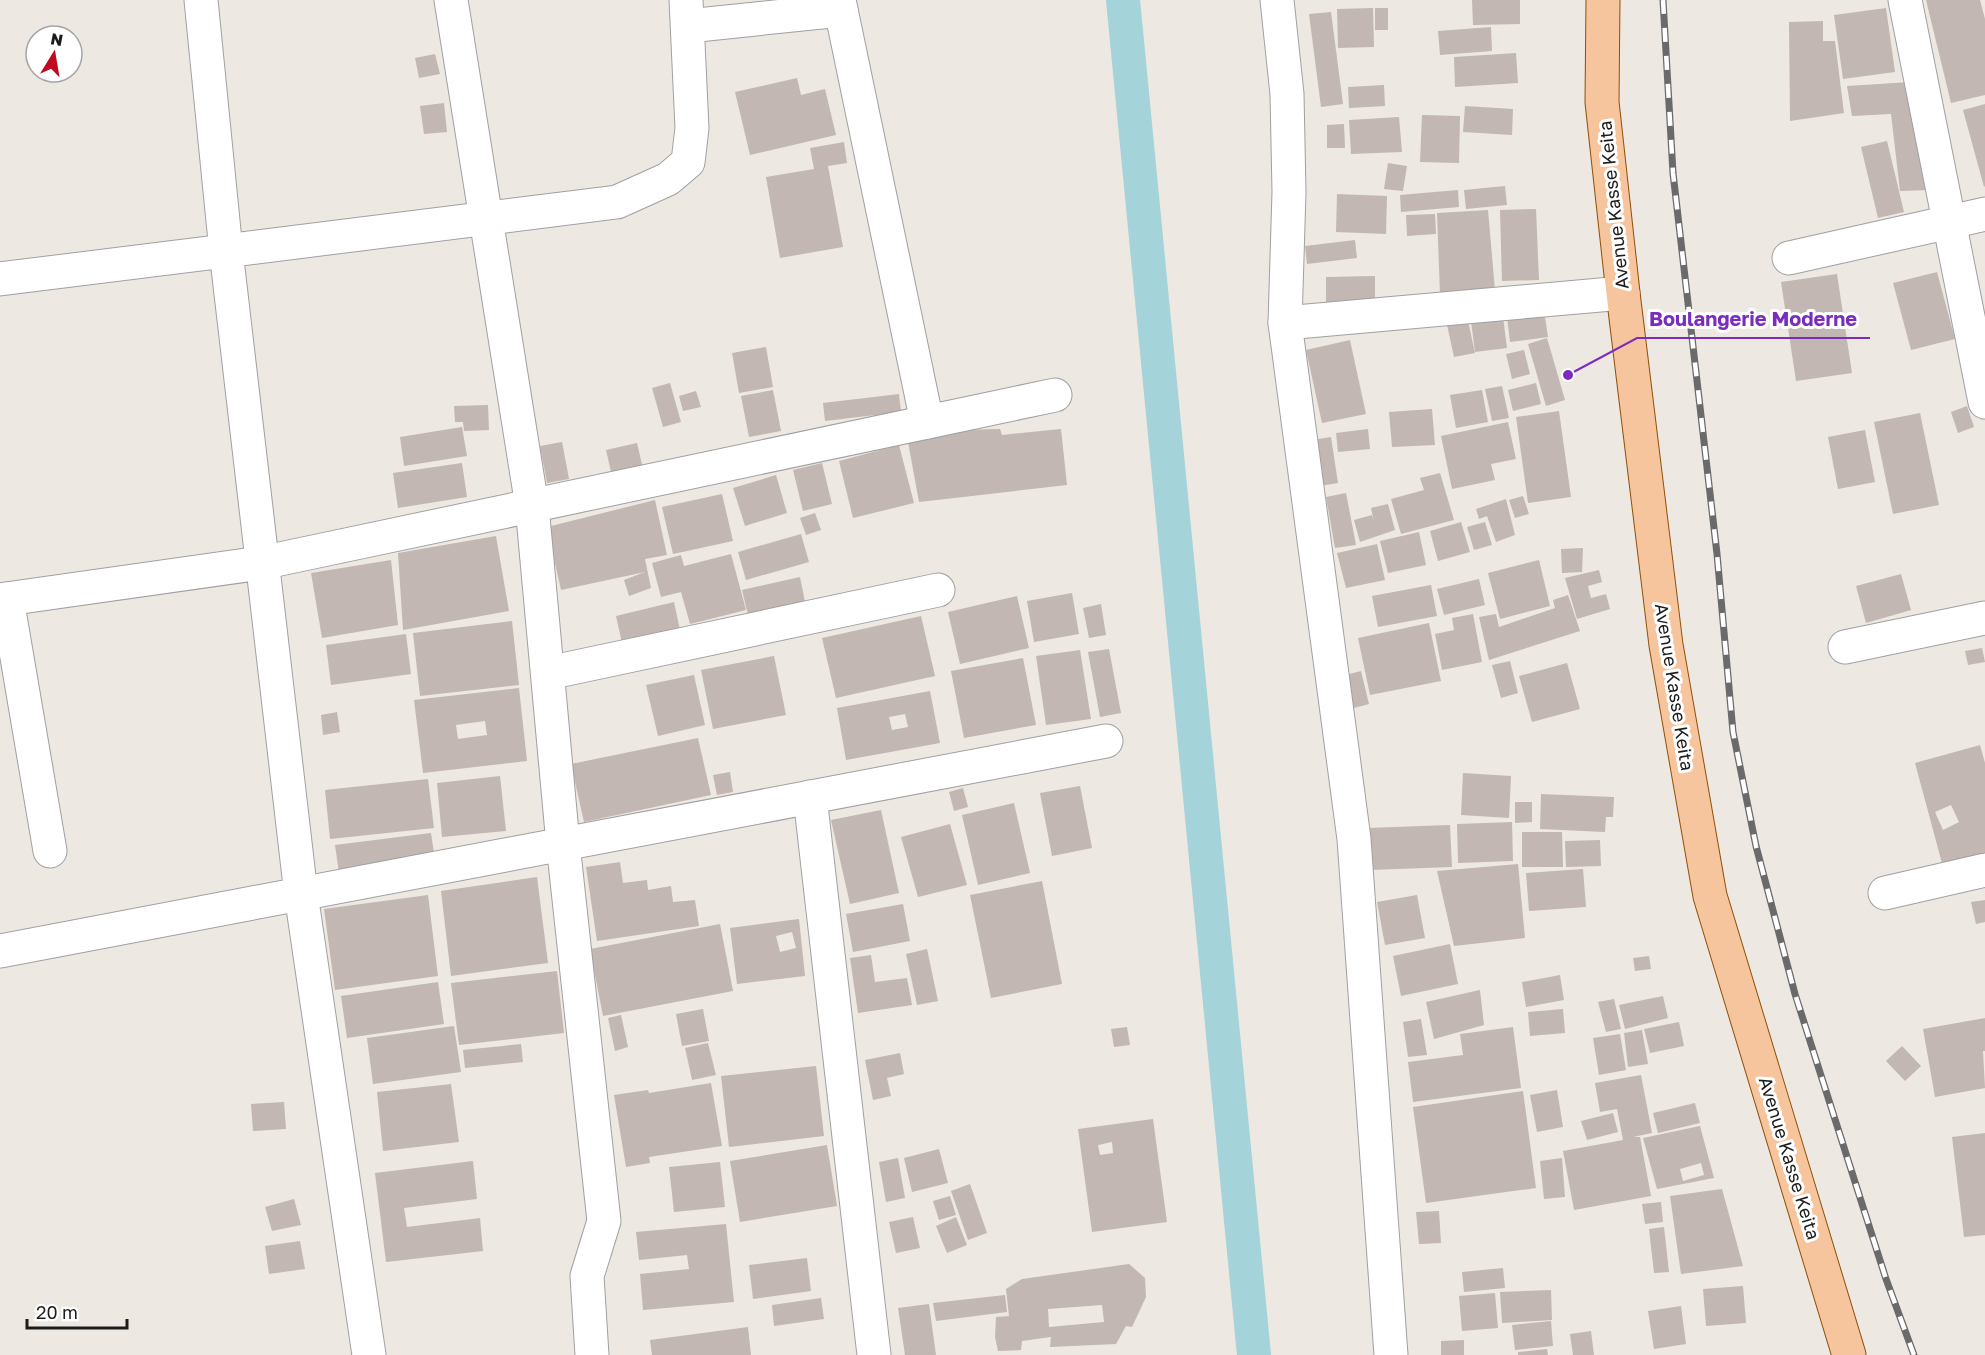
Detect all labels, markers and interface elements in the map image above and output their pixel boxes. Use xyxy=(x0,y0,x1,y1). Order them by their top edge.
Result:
north arrow xyxy=(24,24,84,84)
text: N xyxy=(49,28,65,50)
street label: Avenue Kasse Keita xyxy=(1593,120,1633,290)
callout: Boulangerie Moderne xyxy=(1637,300,1870,338)
text: Boulangerie Moderne xyxy=(1649,306,1857,330)
street label: Avenue Kasse Keita xyxy=(1651,602,1699,772)
street label: Avenue Kasse Keita xyxy=(1755,1074,1825,1242)
scale bar xyxy=(27,1292,128,1330)
text: 20 m xyxy=(36,1301,78,1323)

